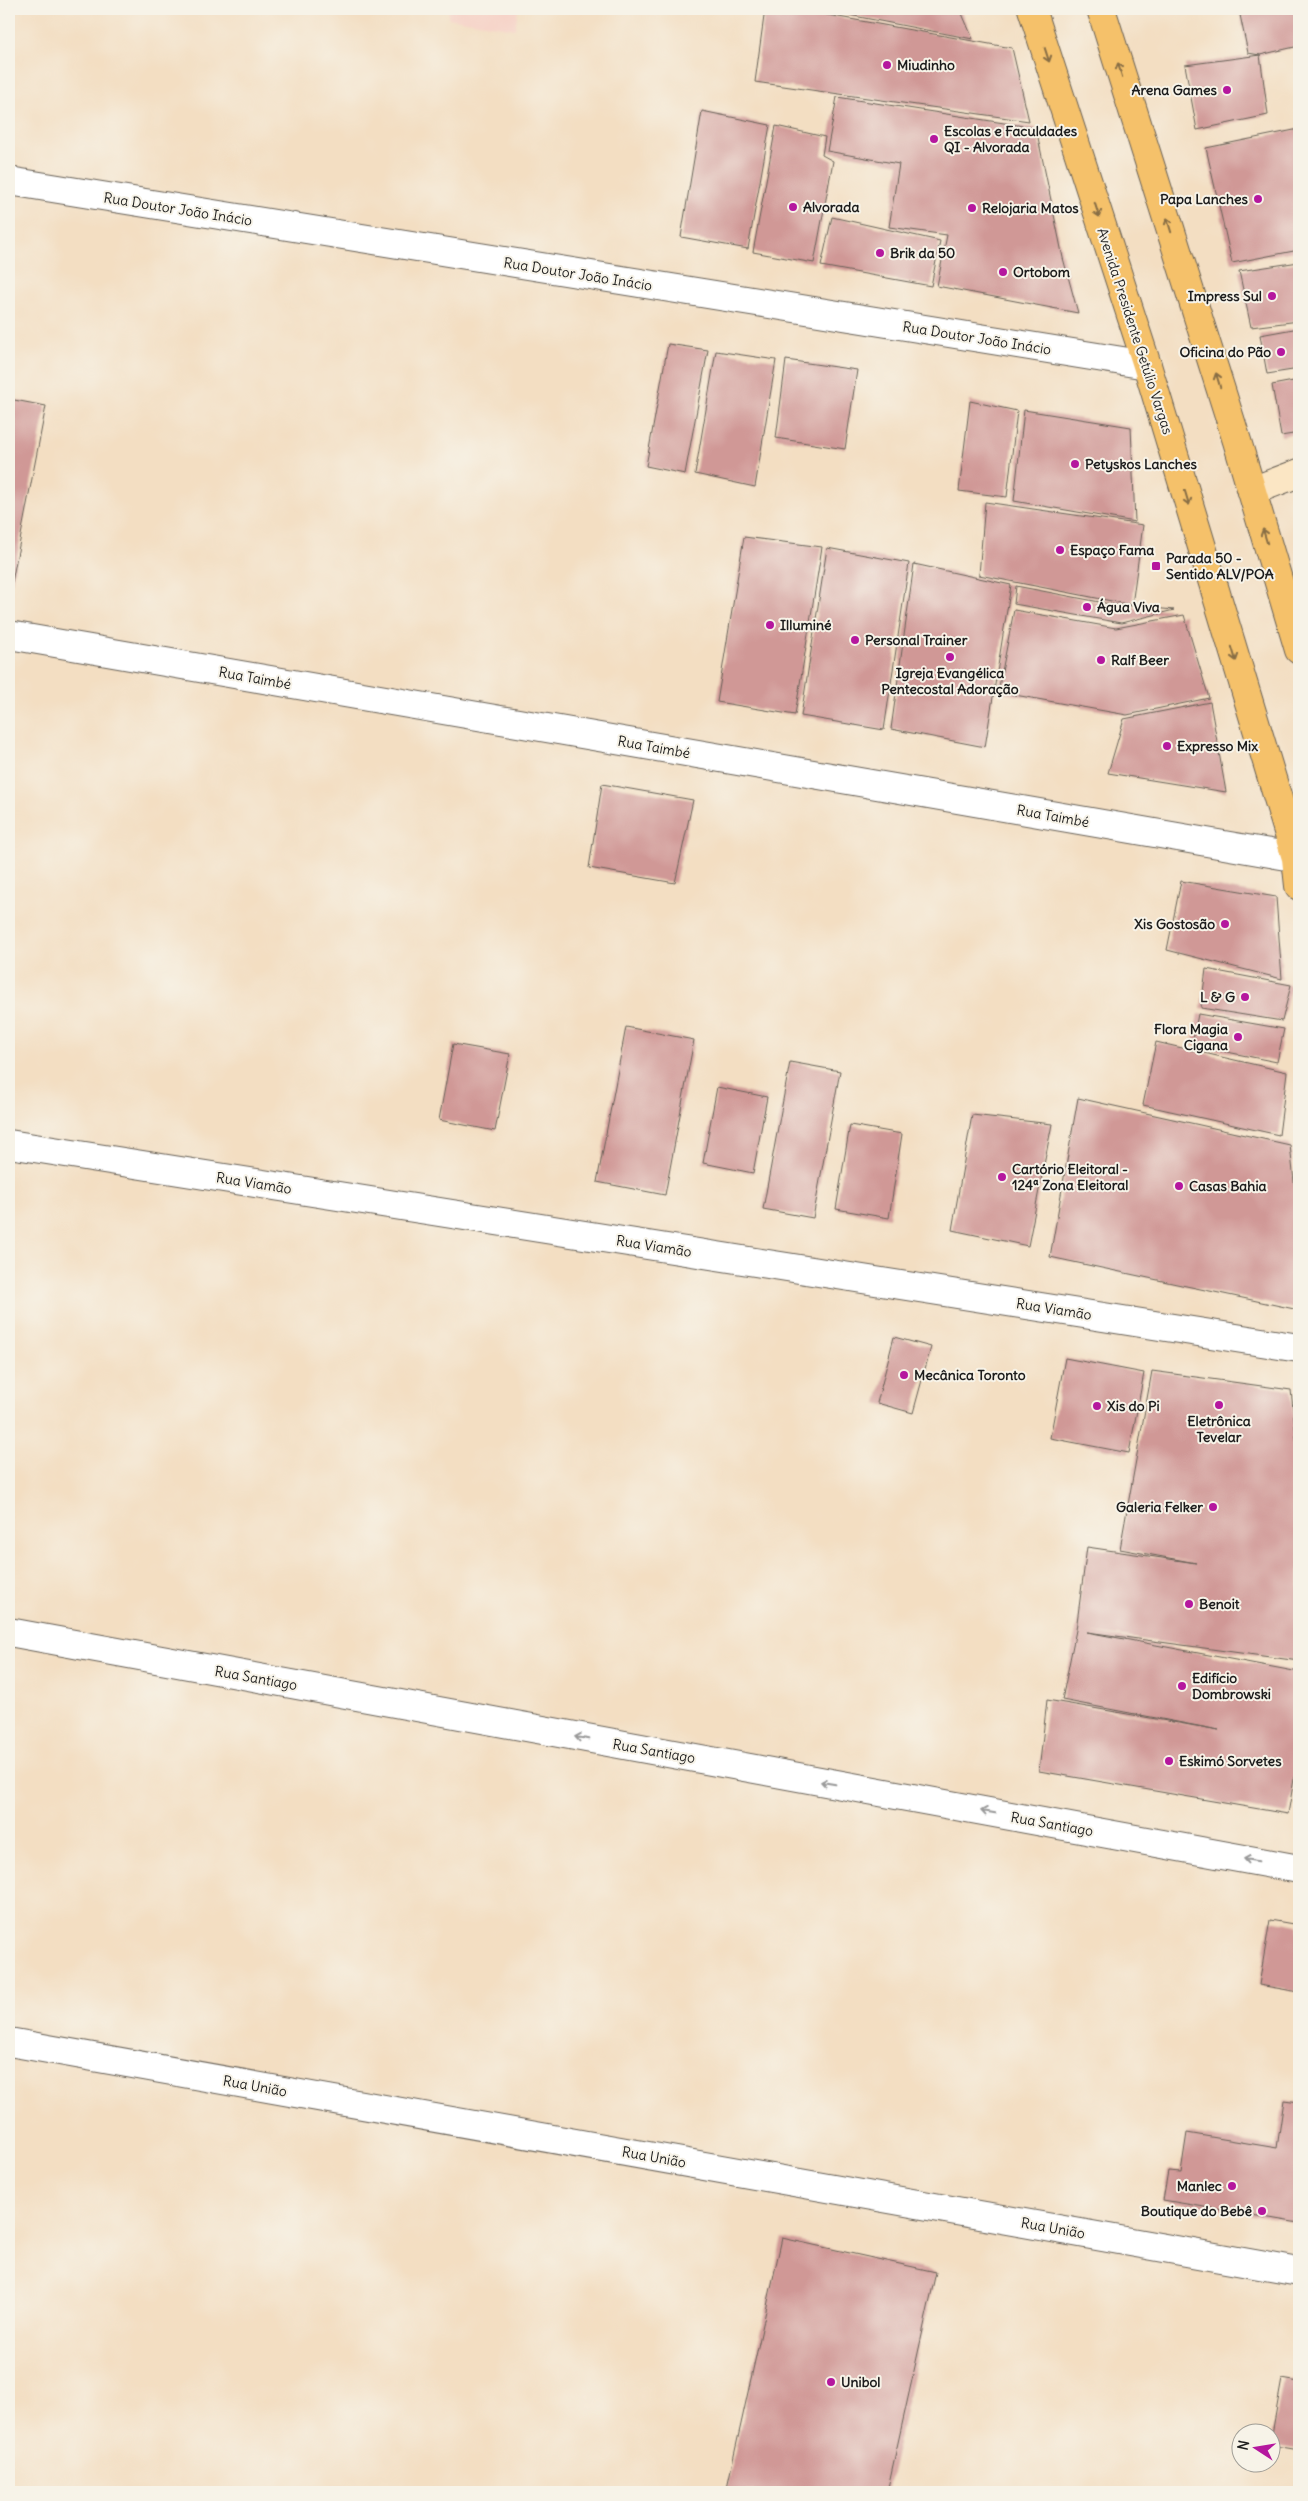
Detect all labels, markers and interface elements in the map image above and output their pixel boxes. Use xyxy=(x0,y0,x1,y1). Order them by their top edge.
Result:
one-way arrow xyxy=(1043,47,1052,62)
place label: Miudinho xyxy=(897,56,955,74)
marker: Miudinho xyxy=(881,59,893,71)
one-way arrow xyxy=(1115,63,1125,79)
place label: Arena Games xyxy=(1131,81,1218,99)
marker: Arena Games xyxy=(1221,84,1233,96)
place label: Escolas e Faculdades QI - Alvorada xyxy=(944,122,1078,156)
marker: Escolas e Faculdades QI - Alvorada xyxy=(928,133,940,145)
street label: Rua Doutor João Inácio xyxy=(102,188,254,230)
place label: Papa Lanches xyxy=(1160,190,1249,208)
marker: Papa Lanches xyxy=(1252,193,1264,205)
place label: Alvorada xyxy=(803,198,860,216)
place label: Relojaria Matos xyxy=(982,199,1079,217)
marker: Alvorada xyxy=(787,201,799,213)
marker: Relojaria Matos xyxy=(966,202,978,214)
one-way arrow xyxy=(1092,202,1102,218)
one-way arrow xyxy=(1164,218,1173,234)
street label: Avenida Presidente Getúlio Vargas xyxy=(1093,226,1177,436)
place label: Brik da 50 xyxy=(890,244,955,262)
marker: Brik da 50 xyxy=(874,247,886,259)
street label: Rua Doutor João Inácio xyxy=(502,253,654,295)
place label: Ortobom xyxy=(1013,263,1071,281)
marker: Ortobom xyxy=(997,266,1009,278)
place label: Impress Sul xyxy=(1188,287,1262,305)
marker: Impress Sul xyxy=(1266,290,1278,302)
street label: Rua Doutor João Inácio xyxy=(901,317,1053,359)
place label: Oficina do Pão xyxy=(1179,343,1271,361)
marker: Oficina do Pão xyxy=(1275,346,1287,358)
one-way arrow xyxy=(1212,373,1222,389)
place label: Petyskos Lanches xyxy=(1085,455,1197,473)
marker: Petyskos Lanches xyxy=(1069,458,1081,470)
one-way arrow xyxy=(1183,490,1193,506)
one-way arrow xyxy=(1260,528,1270,544)
place label: Espaço Fama xyxy=(1070,541,1154,559)
marker: Espaço Fama xyxy=(1054,544,1066,556)
place label: Parada 50 - Sentido ALV/POA xyxy=(1166,549,1274,583)
marker: Parada 50 - Sentido ALV/POA xyxy=(1150,560,1162,572)
place label: Água Viva xyxy=(1097,598,1160,616)
marker: Água Viva xyxy=(1081,601,1093,613)
place label: Illuminé xyxy=(780,616,832,634)
marker: Illuminé xyxy=(764,619,776,631)
place label: Personal Trainer xyxy=(865,631,968,649)
marker: Personal Trainer xyxy=(849,634,861,646)
one-way arrow xyxy=(1230,646,1240,662)
marker: Igreja Evangélica Pentecostal Adoração xyxy=(944,651,956,663)
place label: Ralf Beer xyxy=(1111,651,1169,669)
marker: Ralf Beer xyxy=(1095,654,1107,666)
street label: Rua Taimbé xyxy=(217,663,293,693)
place label: Igreja Evangélica Pentecostal Adoração xyxy=(881,664,1019,698)
street label: Rua Taimbé xyxy=(616,732,692,762)
place label: Expresso Mix xyxy=(1177,737,1258,755)
marker: Expresso Mix xyxy=(1161,740,1173,752)
street label: Rua Taimbé xyxy=(1015,801,1091,831)
place label: Xis Gostosão xyxy=(1134,915,1215,933)
marker: Xis Gostosão xyxy=(1219,918,1231,930)
place label: L & G xyxy=(1200,988,1235,1006)
marker: L & G xyxy=(1239,991,1251,1003)
place label: Flora Magia Cigana xyxy=(1154,1020,1228,1054)
marker: Flora Magia Cigana xyxy=(1232,1031,1244,1043)
place label: Cartório Eleitoral - 124ª Zona Eleitoral xyxy=(1012,1160,1128,1194)
street label: Rua Viamão xyxy=(215,1168,293,1198)
marker: Cartório Eleitoral - 124ª Zona Eleitoral xyxy=(996,1171,1008,1183)
place label: Casas Bahia xyxy=(1189,1177,1267,1195)
marker: Casas Bahia xyxy=(1173,1180,1185,1192)
street label: Rua Viamão xyxy=(615,1231,693,1261)
street label: Rua Viamão xyxy=(1015,1294,1093,1324)
place label: Mecânica Toronto xyxy=(914,1366,1026,1384)
marker: Mecânica Toronto xyxy=(898,1369,910,1381)
place label: Xis do Pi xyxy=(1107,1397,1160,1415)
marker: Eletrônica Tevelar xyxy=(1213,1399,1225,1411)
marker: Xis do Pi xyxy=(1091,1400,1103,1412)
place label: Eletrônica Tevelar xyxy=(1187,1412,1251,1446)
place label: Galeria Felker xyxy=(1116,1498,1203,1516)
marker: Galeria Felker xyxy=(1207,1501,1219,1513)
place label: Benoit xyxy=(1199,1595,1240,1613)
marker: Benoit xyxy=(1183,1598,1195,1610)
street label: Rua Santiago xyxy=(213,1662,299,1694)
place label: Edifício Dombrowski xyxy=(1192,1669,1271,1703)
marker: Edifício Dombrowski xyxy=(1176,1680,1188,1692)
one-way arrow xyxy=(575,1732,591,1742)
street label: Rua Santiago xyxy=(611,1735,697,1767)
place label: Eskimó Sorvetes xyxy=(1179,1752,1282,1770)
marker: Eskimó Sorvetes xyxy=(1163,1755,1175,1767)
one-way arrow xyxy=(821,1777,837,1787)
one-way arrow xyxy=(981,1807,997,1817)
street label: Rua Santiago xyxy=(1009,1808,1095,1840)
one-way arrow xyxy=(1244,1855,1260,1865)
street label: Rua União xyxy=(222,2072,289,2101)
street label: Rua União xyxy=(621,2143,688,2172)
place label: Manlec xyxy=(1177,2177,1222,2195)
marker: Manlec xyxy=(1226,2180,1238,2192)
place label: Boutique do Bebê xyxy=(1141,2202,1252,2220)
marker: Boutique do Bebê xyxy=(1256,2205,1268,2217)
street label: Rua União xyxy=(1020,2214,1087,2243)
place label: Unibol xyxy=(841,2373,880,2391)
marker: Unibol xyxy=(825,2376,837,2388)
north arrow xyxy=(1230,2424,1280,2474)
text: N xyxy=(1233,2439,1253,2452)

